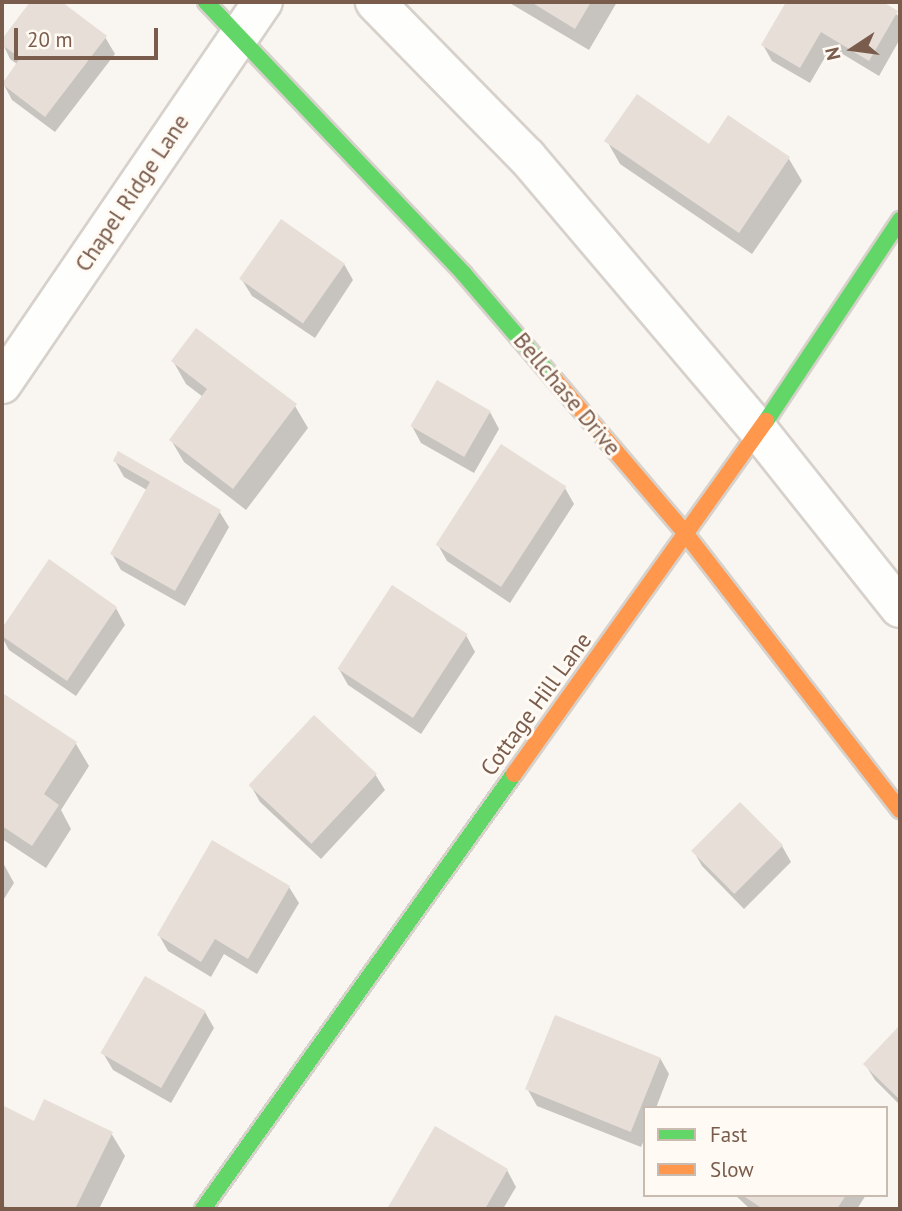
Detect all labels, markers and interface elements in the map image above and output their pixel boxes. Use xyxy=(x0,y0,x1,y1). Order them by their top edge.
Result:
scale bar xyxy=(18,14,161,58)
north arrow xyxy=(818,14,888,84)
text: 20 m xyxy=(27,26,73,53)
text: N xyxy=(819,45,846,63)
street label: Chapel Ridge Lane xyxy=(69,109,195,277)
street label: Bellchase Drive xyxy=(508,327,626,461)
street label: Cottage Hill Lane xyxy=(475,627,597,781)
legend xyxy=(643,1106,888,1197)
text: Fast xyxy=(710,1121,747,1148)
text: Slow xyxy=(710,1156,754,1183)

